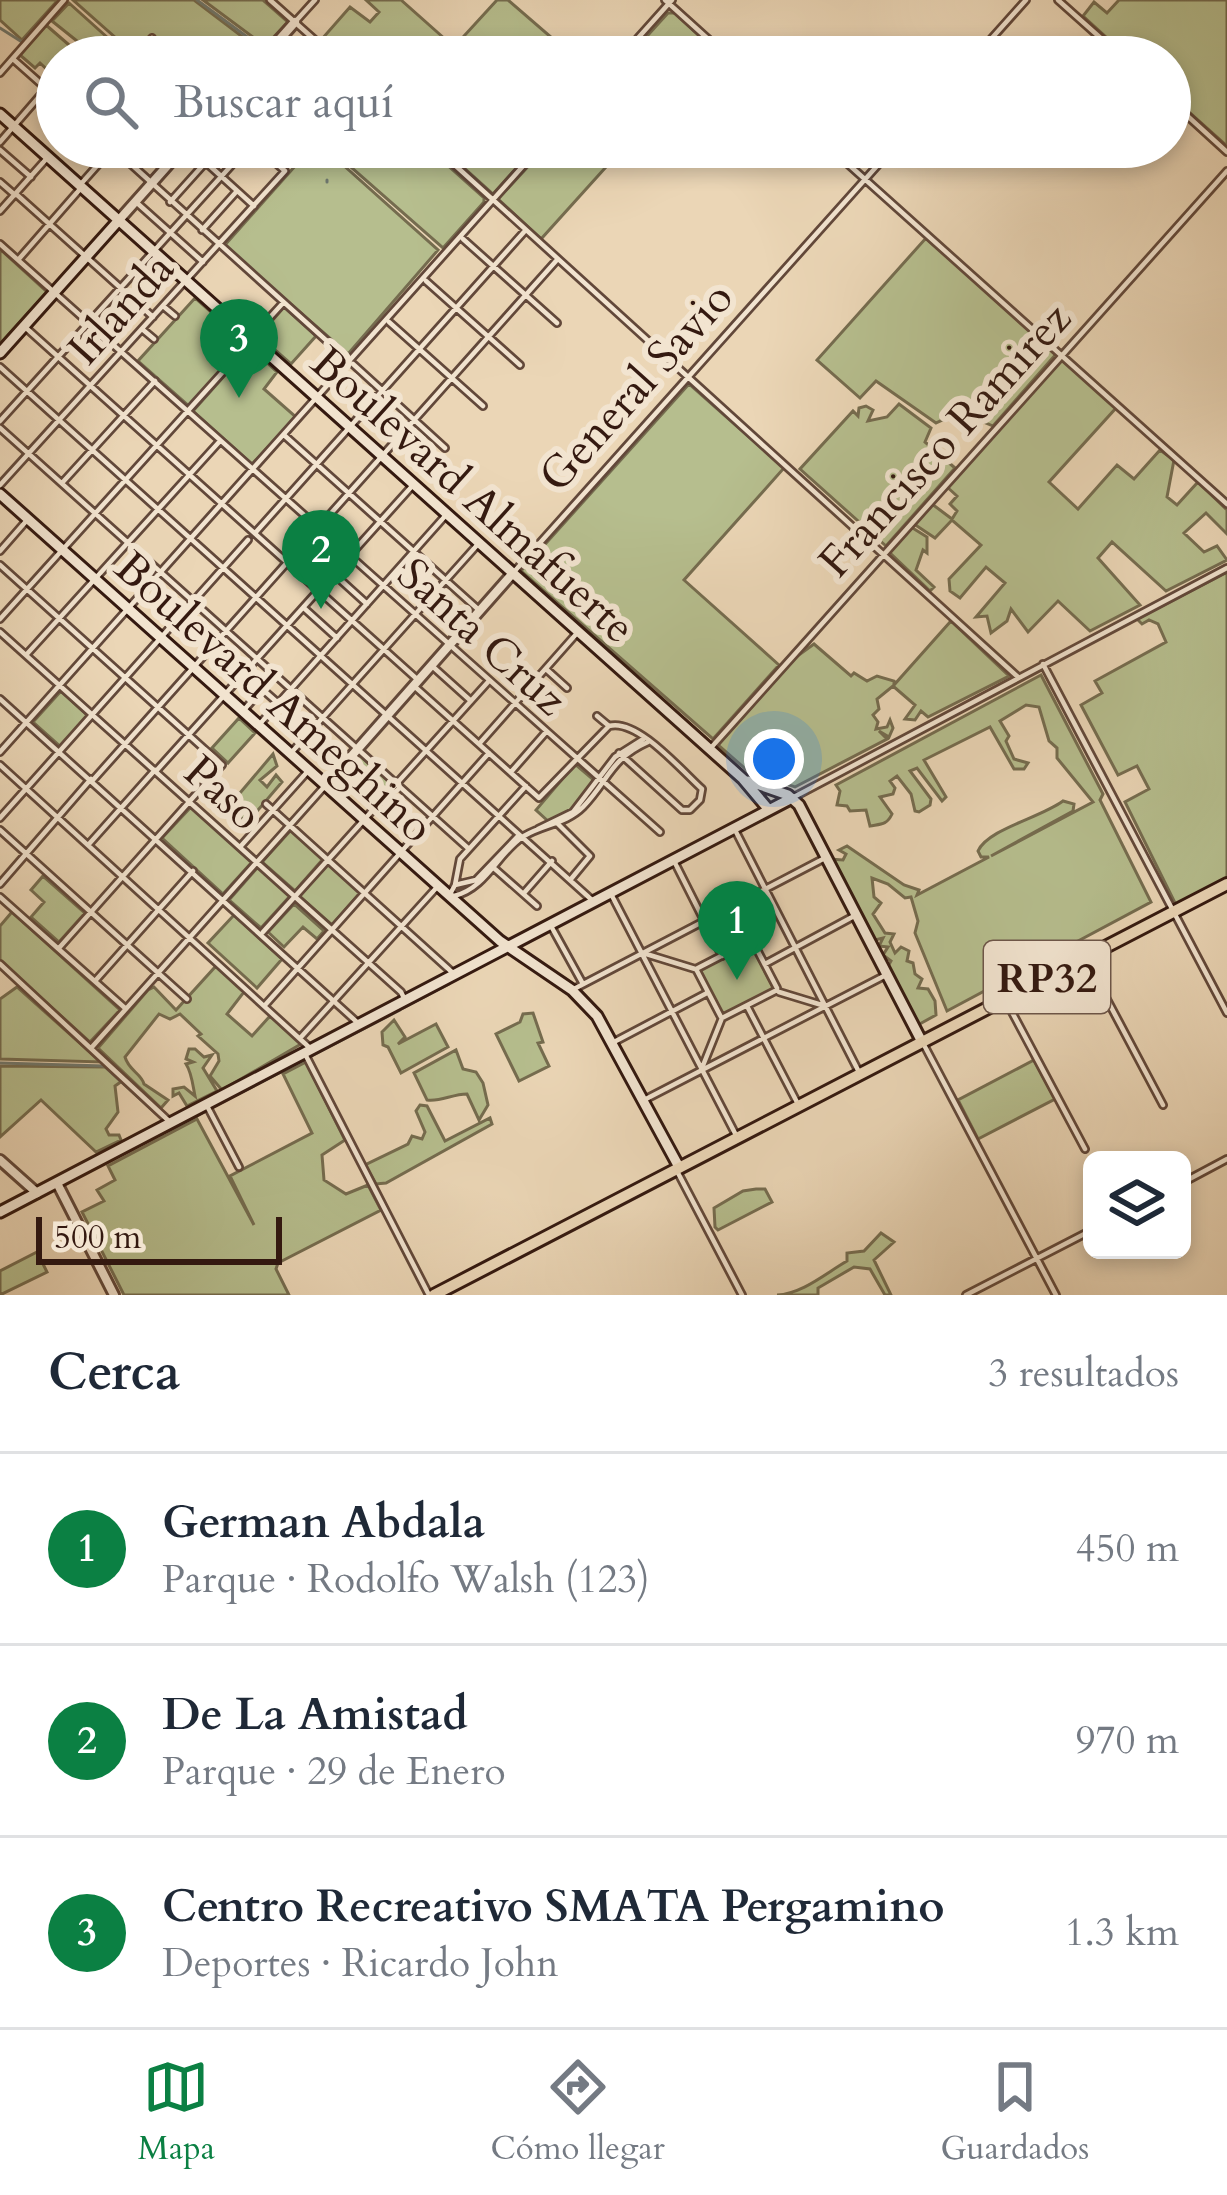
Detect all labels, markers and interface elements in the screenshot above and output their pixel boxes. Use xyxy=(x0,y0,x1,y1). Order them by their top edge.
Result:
search box xyxy=(36,36,1191,168)
icon: search xyxy=(78,69,144,135)
text: Buscar aquí xyxy=(174,72,394,133)
street label: Irlanda xyxy=(54,240,188,378)
street label: General Savio xyxy=(525,269,747,505)
street label: Francisco Ramirez xyxy=(805,289,1085,591)
pin: 3 xyxy=(200,299,278,398)
street label: Boulevard Almafuerte xyxy=(298,333,648,657)
pin: 2 xyxy=(282,510,360,609)
street label: Boulevard Ameghino xyxy=(102,538,446,857)
street label: Santa Cruz xyxy=(384,545,580,730)
your location xyxy=(744,729,804,789)
street label: Paso xyxy=(171,742,275,844)
pin: 1 xyxy=(698,881,776,980)
road number: RP32 xyxy=(984,941,1110,1013)
map controls xyxy=(1083,1151,1191,1259)
button: layers xyxy=(1083,1151,1191,1259)
scale bar xyxy=(36,1211,282,1264)
text: 500 m xyxy=(54,1215,141,1260)
text: Cerca xyxy=(48,1338,180,1408)
text: 3 resultados xyxy=(988,1347,1179,1400)
text: German Abdala xyxy=(162,1492,485,1553)
text: 1 xyxy=(77,1522,97,1575)
text: 450 m xyxy=(1076,1522,1179,1575)
text: Parque · Rodolfo Walsh (123) xyxy=(162,1553,650,1606)
text: De La Amistad xyxy=(162,1684,468,1745)
text: 2 xyxy=(77,1714,97,1767)
text: 970 m xyxy=(1076,1714,1179,1767)
text: Parque · 29 de Enero xyxy=(162,1745,506,1798)
text: Centro Recreativo SMATA Pergamino xyxy=(162,1876,945,1937)
text: 3 xyxy=(77,1906,97,1959)
text: 1.3 km xyxy=(1065,1906,1179,1959)
text: Deportes · Ricardo John xyxy=(162,1937,558,1990)
tab: Mapa xyxy=(138,2054,215,2171)
tab: Cómo llegar xyxy=(491,2054,665,2171)
tab: Guardados xyxy=(940,2054,1089,2171)

